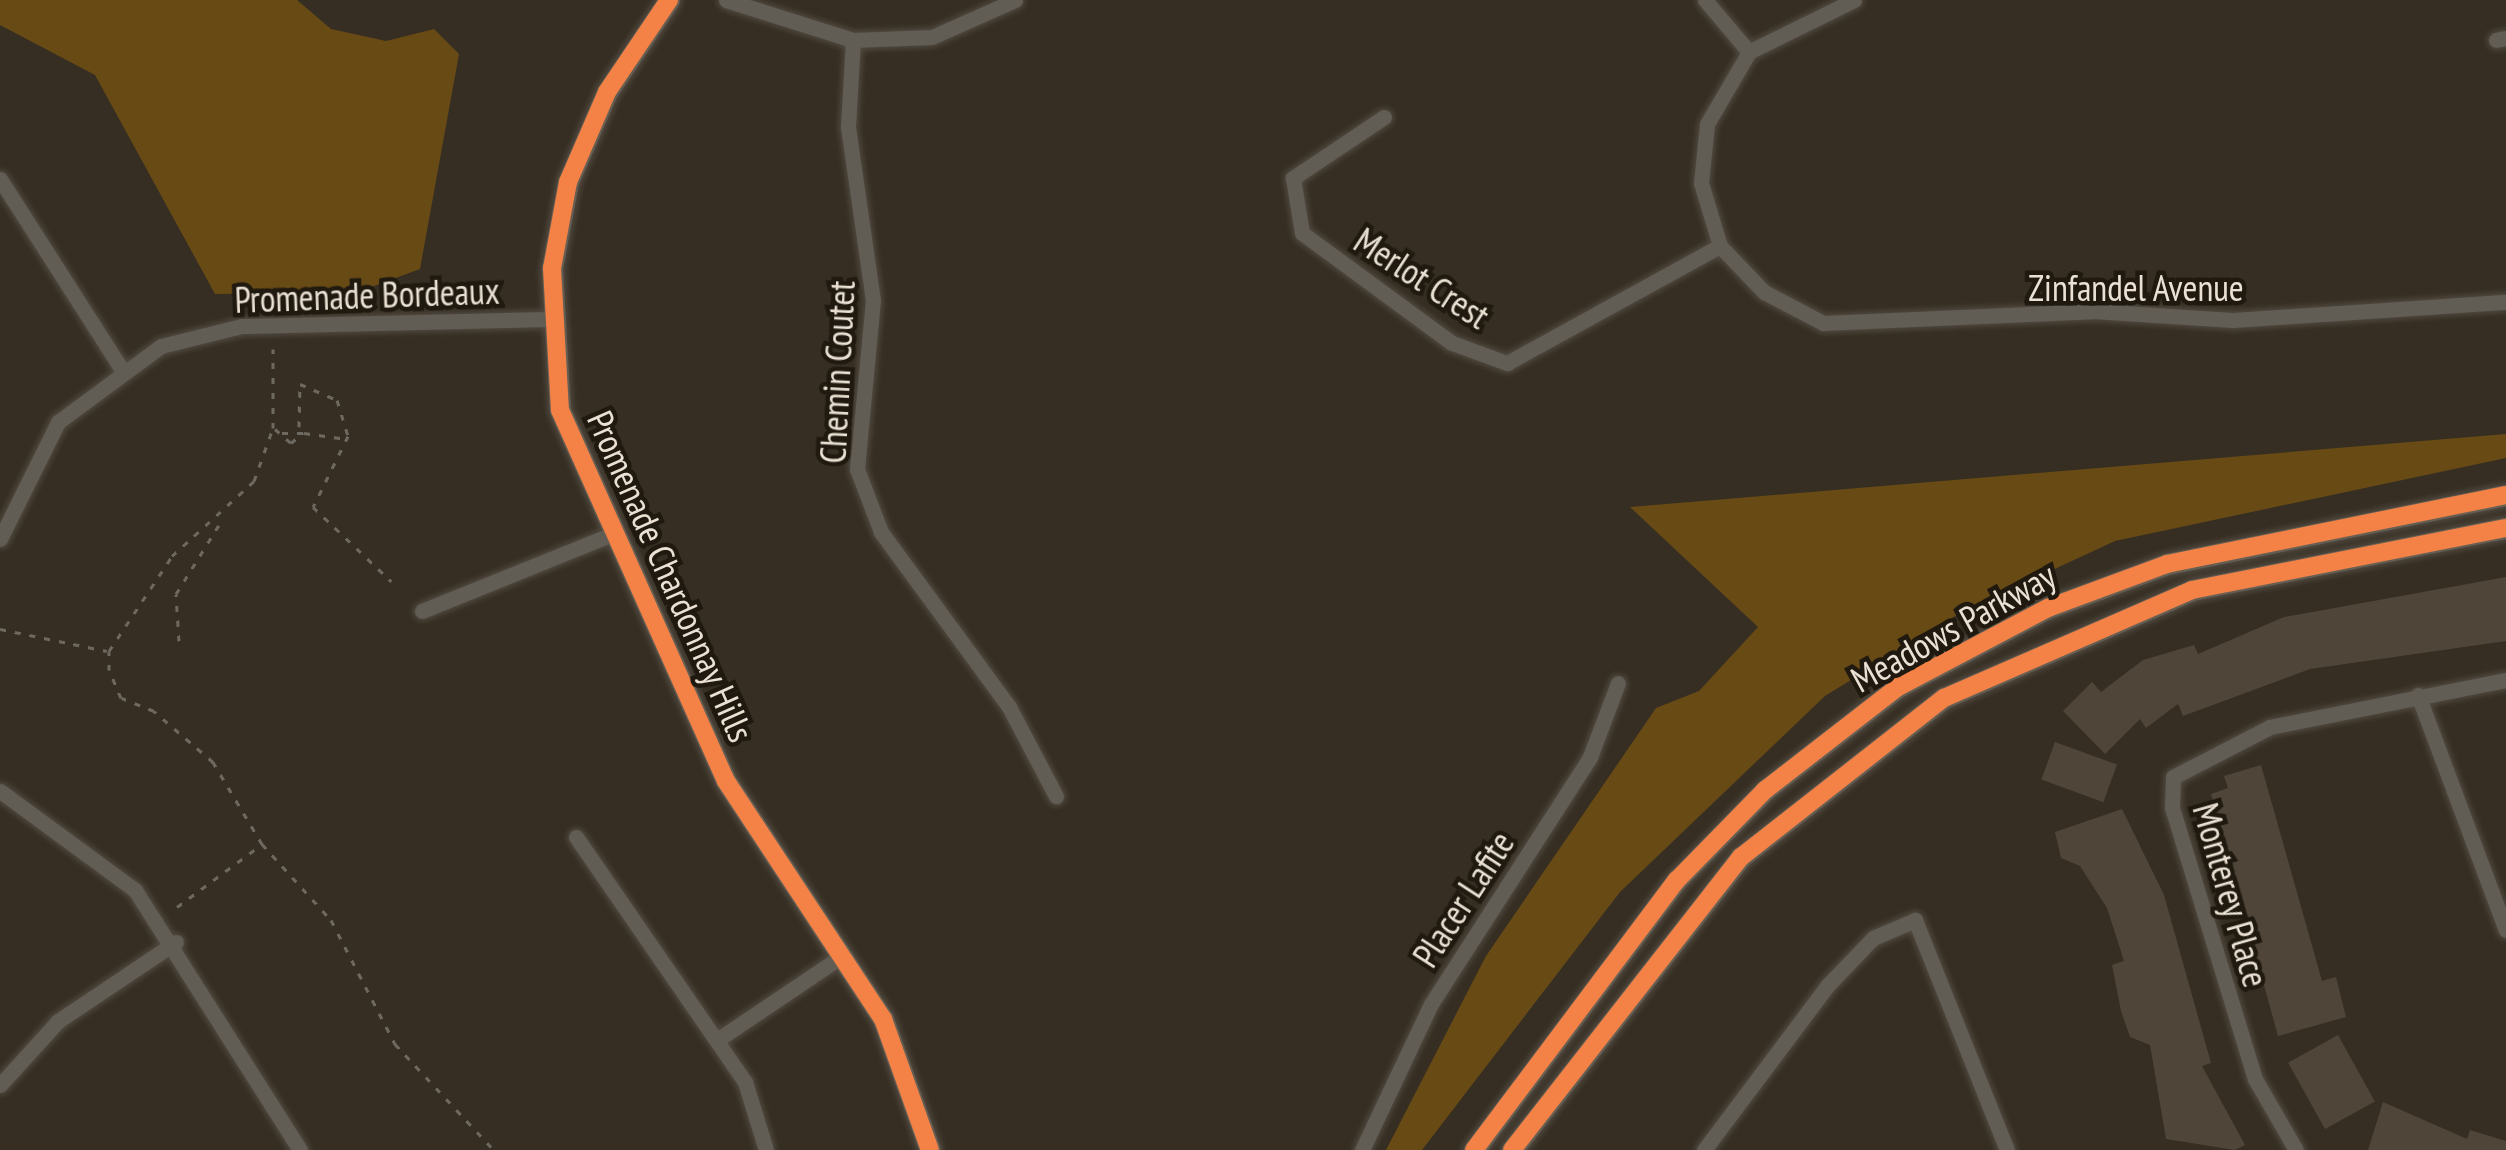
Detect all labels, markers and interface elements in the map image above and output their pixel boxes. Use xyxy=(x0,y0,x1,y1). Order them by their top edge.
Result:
street label: Merlot Crest xyxy=(1347,219,1497,337)
street label: Zinfandel Avenue xyxy=(2028,266,2244,310)
street label: Promenade Bordeaux xyxy=(234,269,500,321)
street label: Chemin Coutet xyxy=(811,280,863,464)
street label: Promenade Chardonnay Hills xyxy=(578,404,764,748)
street label: Meadows Parkway xyxy=(1843,553,2063,701)
street label: Monterey Place xyxy=(2184,798,2278,992)
street label: Placer Lafite xyxy=(1403,823,1523,975)

